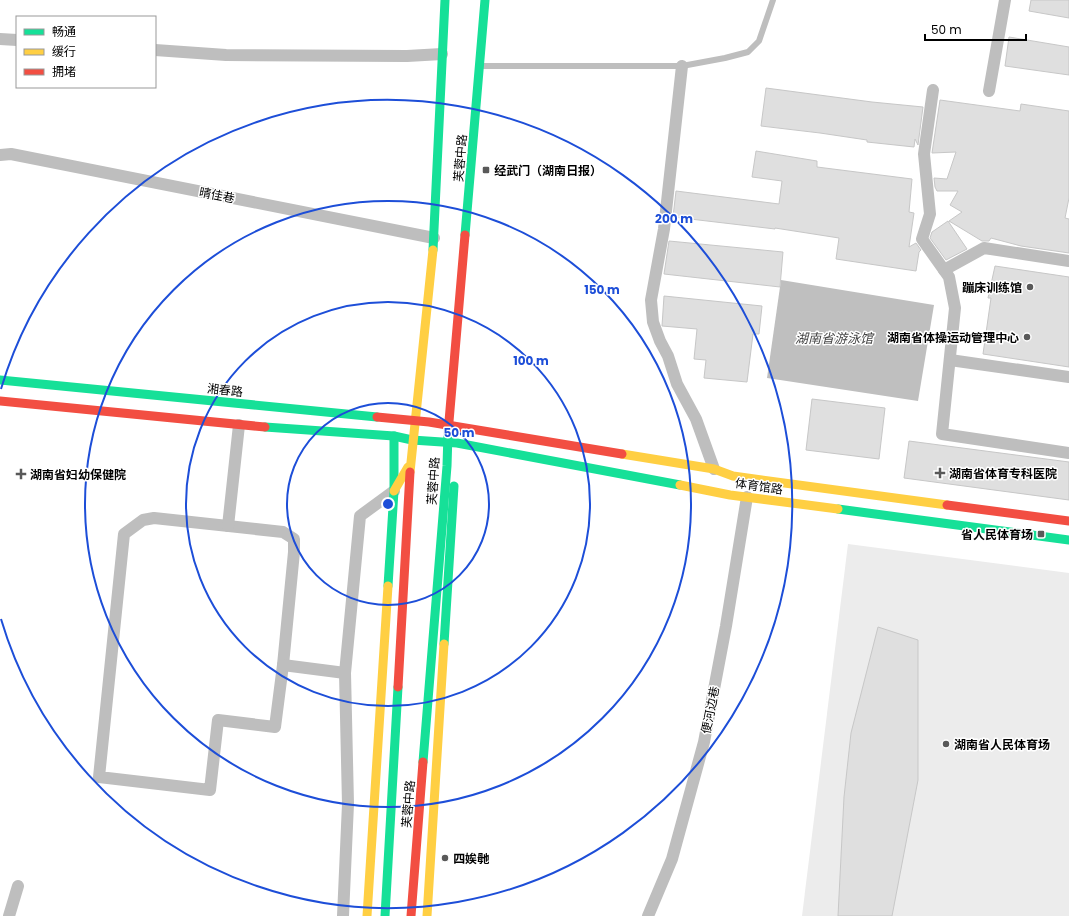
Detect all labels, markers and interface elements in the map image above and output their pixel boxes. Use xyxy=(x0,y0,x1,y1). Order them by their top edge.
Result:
legend xyxy=(16,16,156,88)
scale bar xyxy=(925,16,1026,42)
text: 50 m xyxy=(931,21,962,38)
text: 畅通 xyxy=(52,23,76,40)
text: 缓行 xyxy=(52,43,76,60)
text: 拥堵 xyxy=(52,63,76,80)
street label: 芙蓉中路 xyxy=(449,133,471,183)
place label: 经武门（湖南日报） xyxy=(494,162,602,179)
marker: 经武门（湖南日报） xyxy=(481,165,491,175)
street label: 晴佳巷 xyxy=(198,183,236,207)
text: 200 m xyxy=(655,210,693,227)
place label: 蹦床训练馆 xyxy=(962,279,1022,296)
text: 150 m xyxy=(584,281,620,298)
marker: 蹦床训练馆 xyxy=(1025,282,1035,292)
water label: 湖南省游泳馆 xyxy=(795,329,875,348)
place label: 湖南省体操运动管理中心 xyxy=(887,329,1019,346)
marker: 湖南省体操运动管理中心 xyxy=(1022,332,1032,342)
text: 100 m xyxy=(513,352,549,369)
street label: 湘春路 xyxy=(206,380,244,400)
text: 50 m xyxy=(444,424,475,441)
street label: 芙蓉中路 xyxy=(423,456,443,506)
place label: 湖南省体育专科医院 xyxy=(949,465,1057,482)
place label: 湖南省妇幼保健院 xyxy=(30,466,126,483)
marker: 湖南省体育专科医院 xyxy=(934,467,946,479)
marker: 湖南省妇幼保健院 xyxy=(15,468,27,480)
street label: 体育馆路 xyxy=(734,474,784,498)
centre of rings xyxy=(381,497,395,511)
place label: 省人民体育场 xyxy=(961,526,1033,543)
marker: 省人民体育场 xyxy=(1036,529,1046,539)
street label: 便河边巷 xyxy=(697,685,723,735)
place label: 湖南省人民体育场 xyxy=(954,736,1050,753)
marker: 湖南省人民体育场 xyxy=(941,739,951,749)
street label: 芙蓉中路 xyxy=(397,779,419,829)
place label: 四娭毑 xyxy=(453,850,490,867)
marker: 四娭毑 xyxy=(440,853,450,863)

